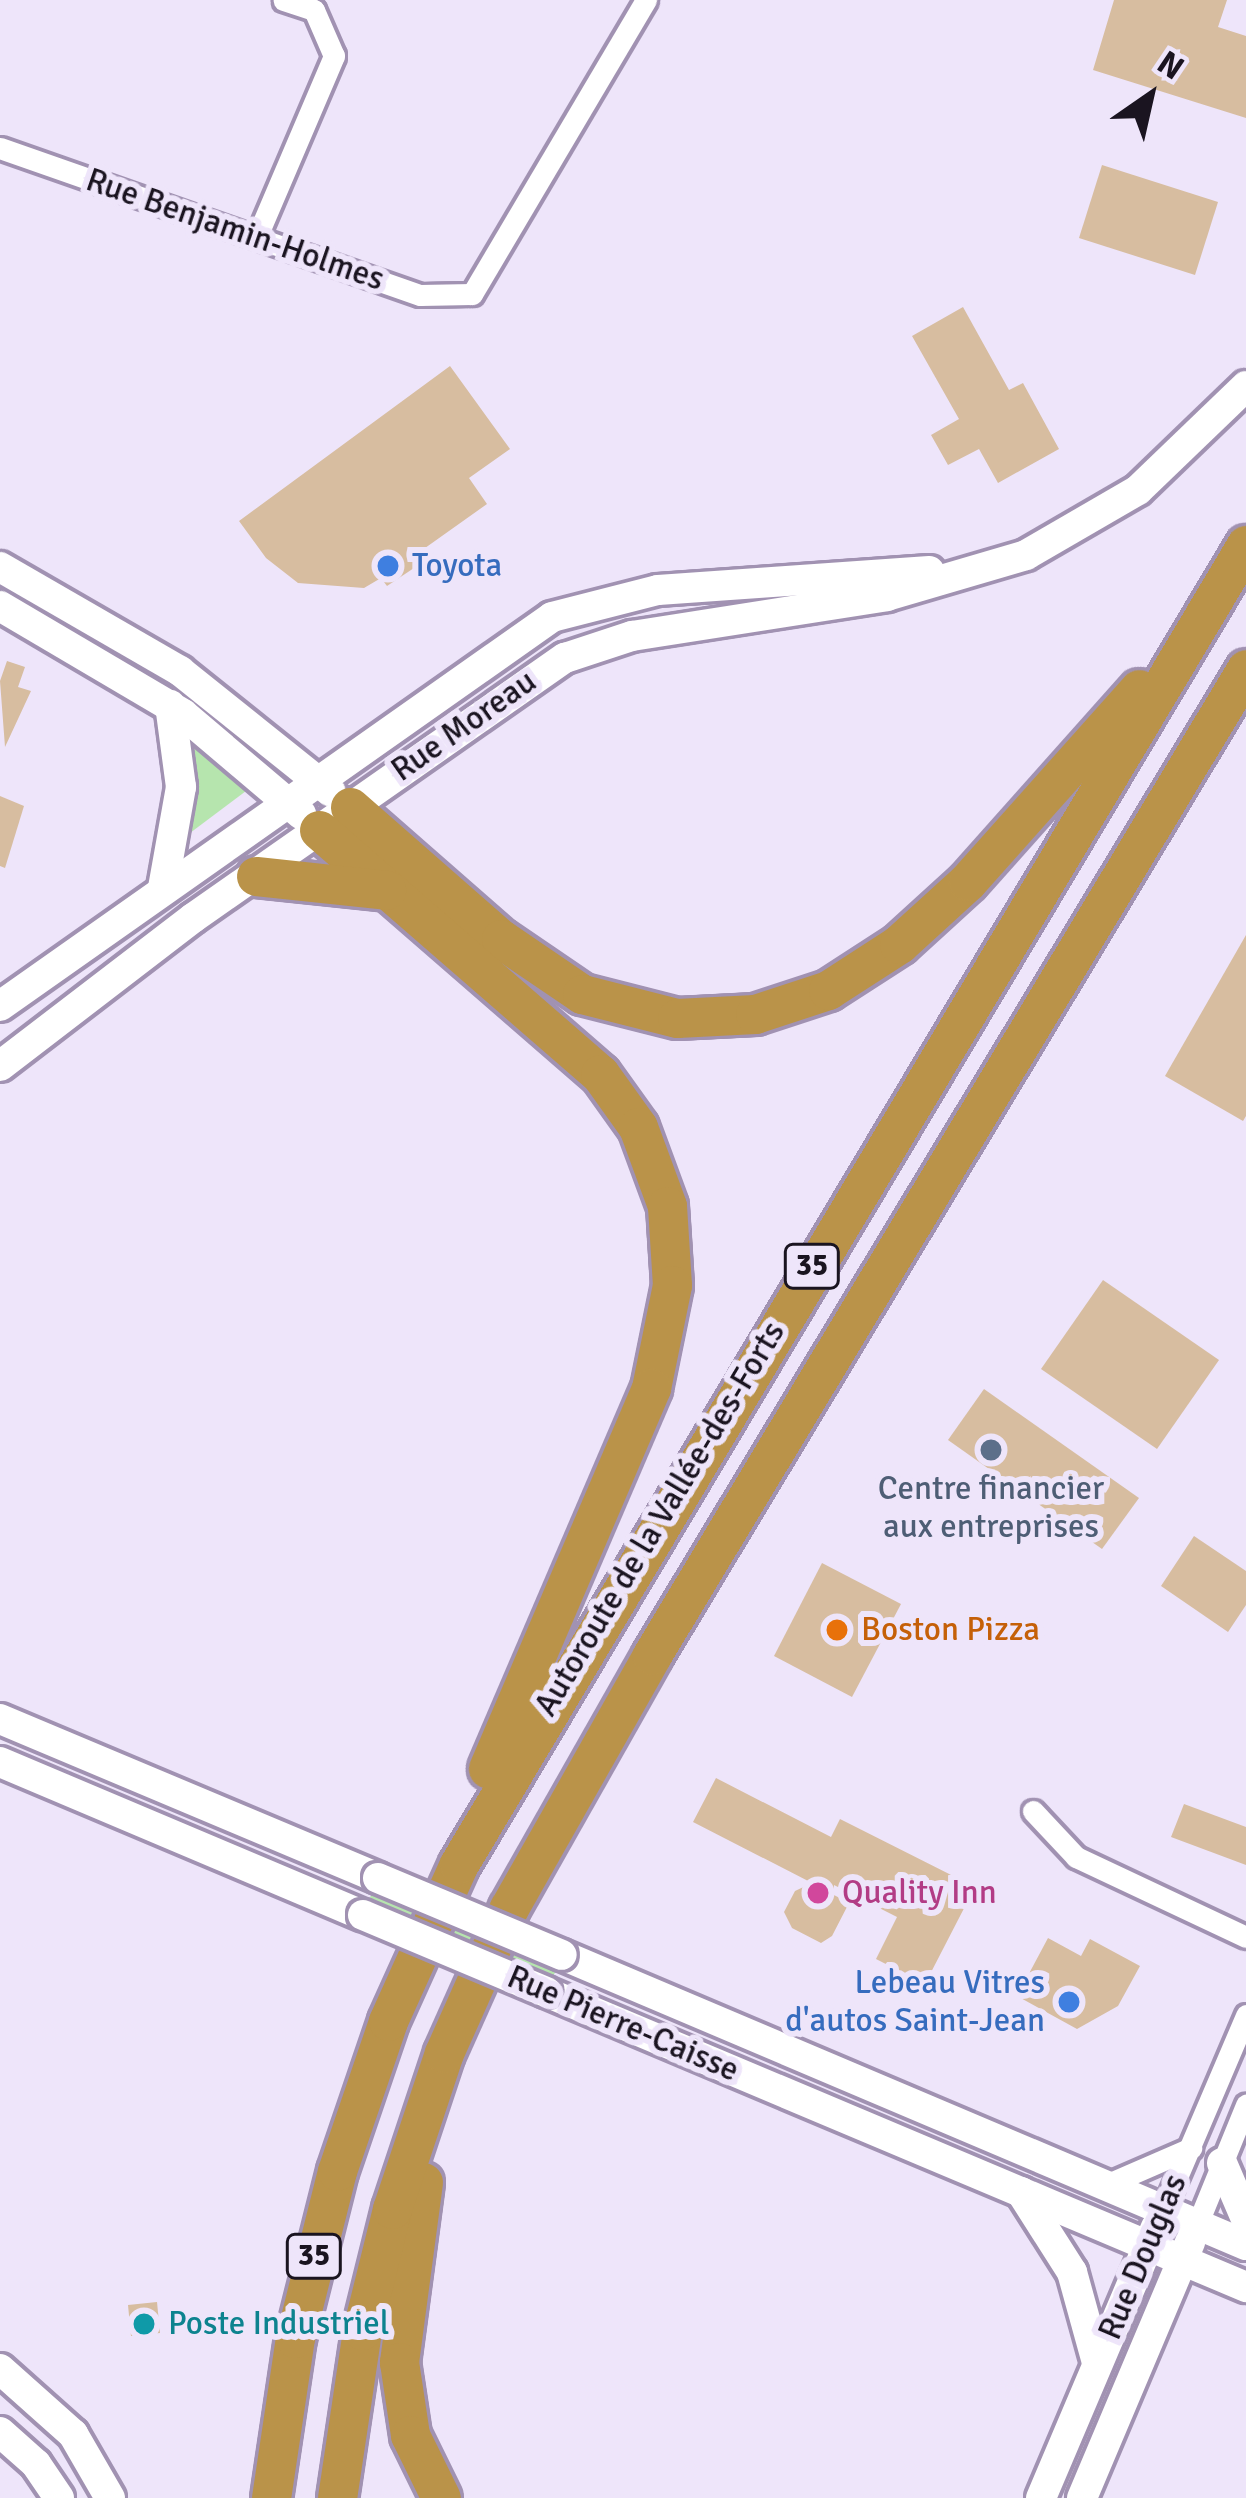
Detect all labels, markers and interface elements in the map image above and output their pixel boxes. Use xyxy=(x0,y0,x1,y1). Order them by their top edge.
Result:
north arrow xyxy=(1090,36,1210,156)
text: N xyxy=(1149,42,1191,89)
street label: Rue Benjamin-Holmes xyxy=(81,160,389,300)
place label: Toyota xyxy=(412,546,502,586)
marker: Toyota xyxy=(375,553,401,579)
street label: Rue Moreau xyxy=(384,662,544,790)
road number: 35 xyxy=(782,1242,842,1290)
street label: Autoroute de la Vallée-des-Forts xyxy=(526,1315,794,1723)
marker: Centre financier aux entreprises xyxy=(978,1437,1004,1463)
place label: Centre financier aux entreprises xyxy=(878,1469,1104,1547)
place label: Boston Pizza xyxy=(861,1610,1040,1650)
marker: Boston Pizza xyxy=(824,1617,850,1643)
place label: Quality Inn xyxy=(842,1873,997,1913)
marker: Quality Inn xyxy=(805,1880,831,1906)
street label: Rue Pierre-Caisse xyxy=(501,1957,745,2091)
place label: Lebeau Vitres d'autos Saint-Jean xyxy=(785,1963,1045,2041)
marker: Lebeau Vitres d'autos Saint-Jean xyxy=(1056,1989,1082,2015)
street label: Rue Douglas xyxy=(1090,2168,1196,2346)
road number: 35 xyxy=(284,2232,344,2280)
place label: Poste Industriel xyxy=(168,2304,390,2344)
marker: Poste Industriel xyxy=(131,2311,157,2337)

